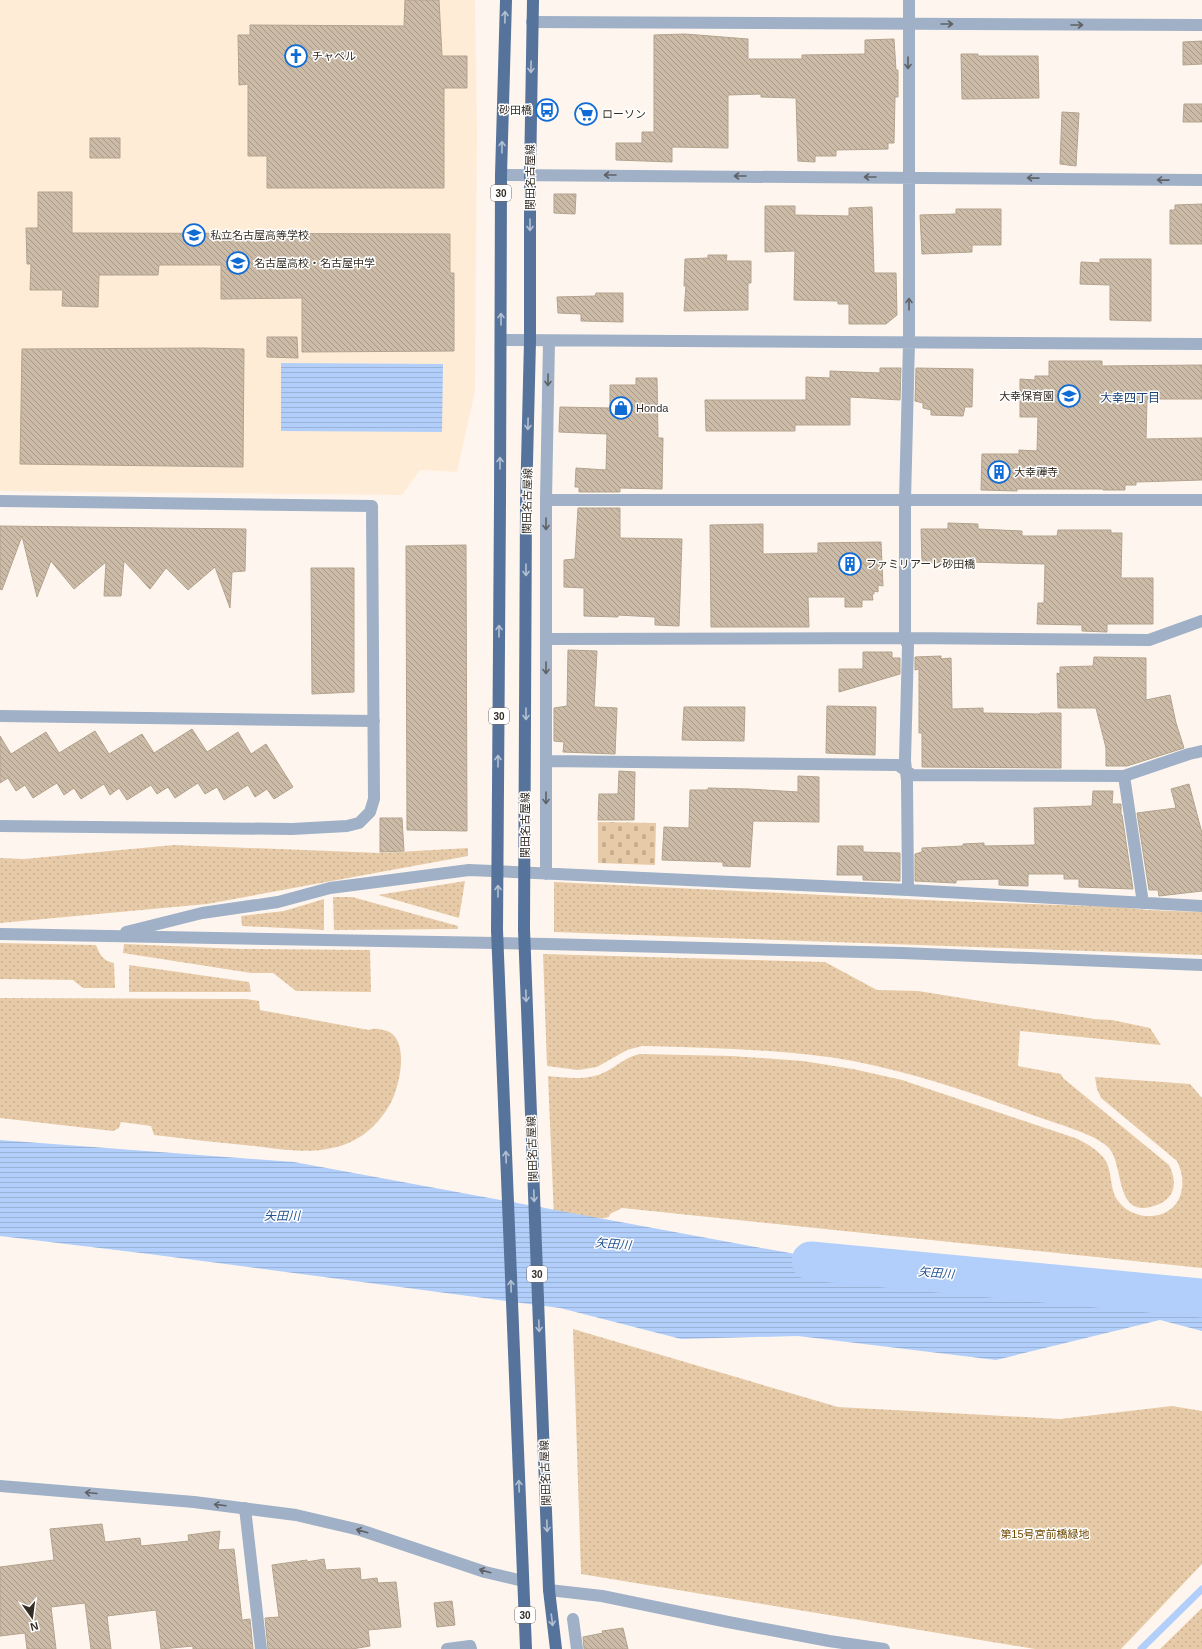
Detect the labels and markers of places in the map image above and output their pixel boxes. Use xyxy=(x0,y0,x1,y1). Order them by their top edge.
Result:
church icon: チャペル xyxy=(283,43,309,69)
place label: チャペル xyxy=(312,50,356,62)
bus stop icon: 砂田橋 xyxy=(534,97,560,123)
supermarket icon: ローソン xyxy=(573,101,599,127)
place label: 砂田橋 xyxy=(499,104,532,116)
place label: ローソン xyxy=(602,108,646,120)
school or university icon: 私立名古屋高等学校 xyxy=(181,222,207,248)
place label: 私立名古屋高等学校 xyxy=(210,229,309,241)
school or university icon: 名古屋高校・名古屋中学 xyxy=(225,250,251,276)
place label: 名古屋高校・名古屋中学 xyxy=(254,257,375,269)
school or university icon: 大幸保育園 xyxy=(1056,383,1082,409)
place label: 大幸保育園 xyxy=(999,390,1054,402)
shop icon: Honda xyxy=(608,395,634,421)
place label: Honda xyxy=(636,402,669,414)
building icon: 大幸禪寺 xyxy=(986,459,1012,485)
place label: 大幸禪寺 xyxy=(1014,466,1058,478)
building icon: ファミリアーレ砂田橋 xyxy=(837,551,863,577)
place label: ファミリアーレ砂田橋 xyxy=(866,558,975,570)

